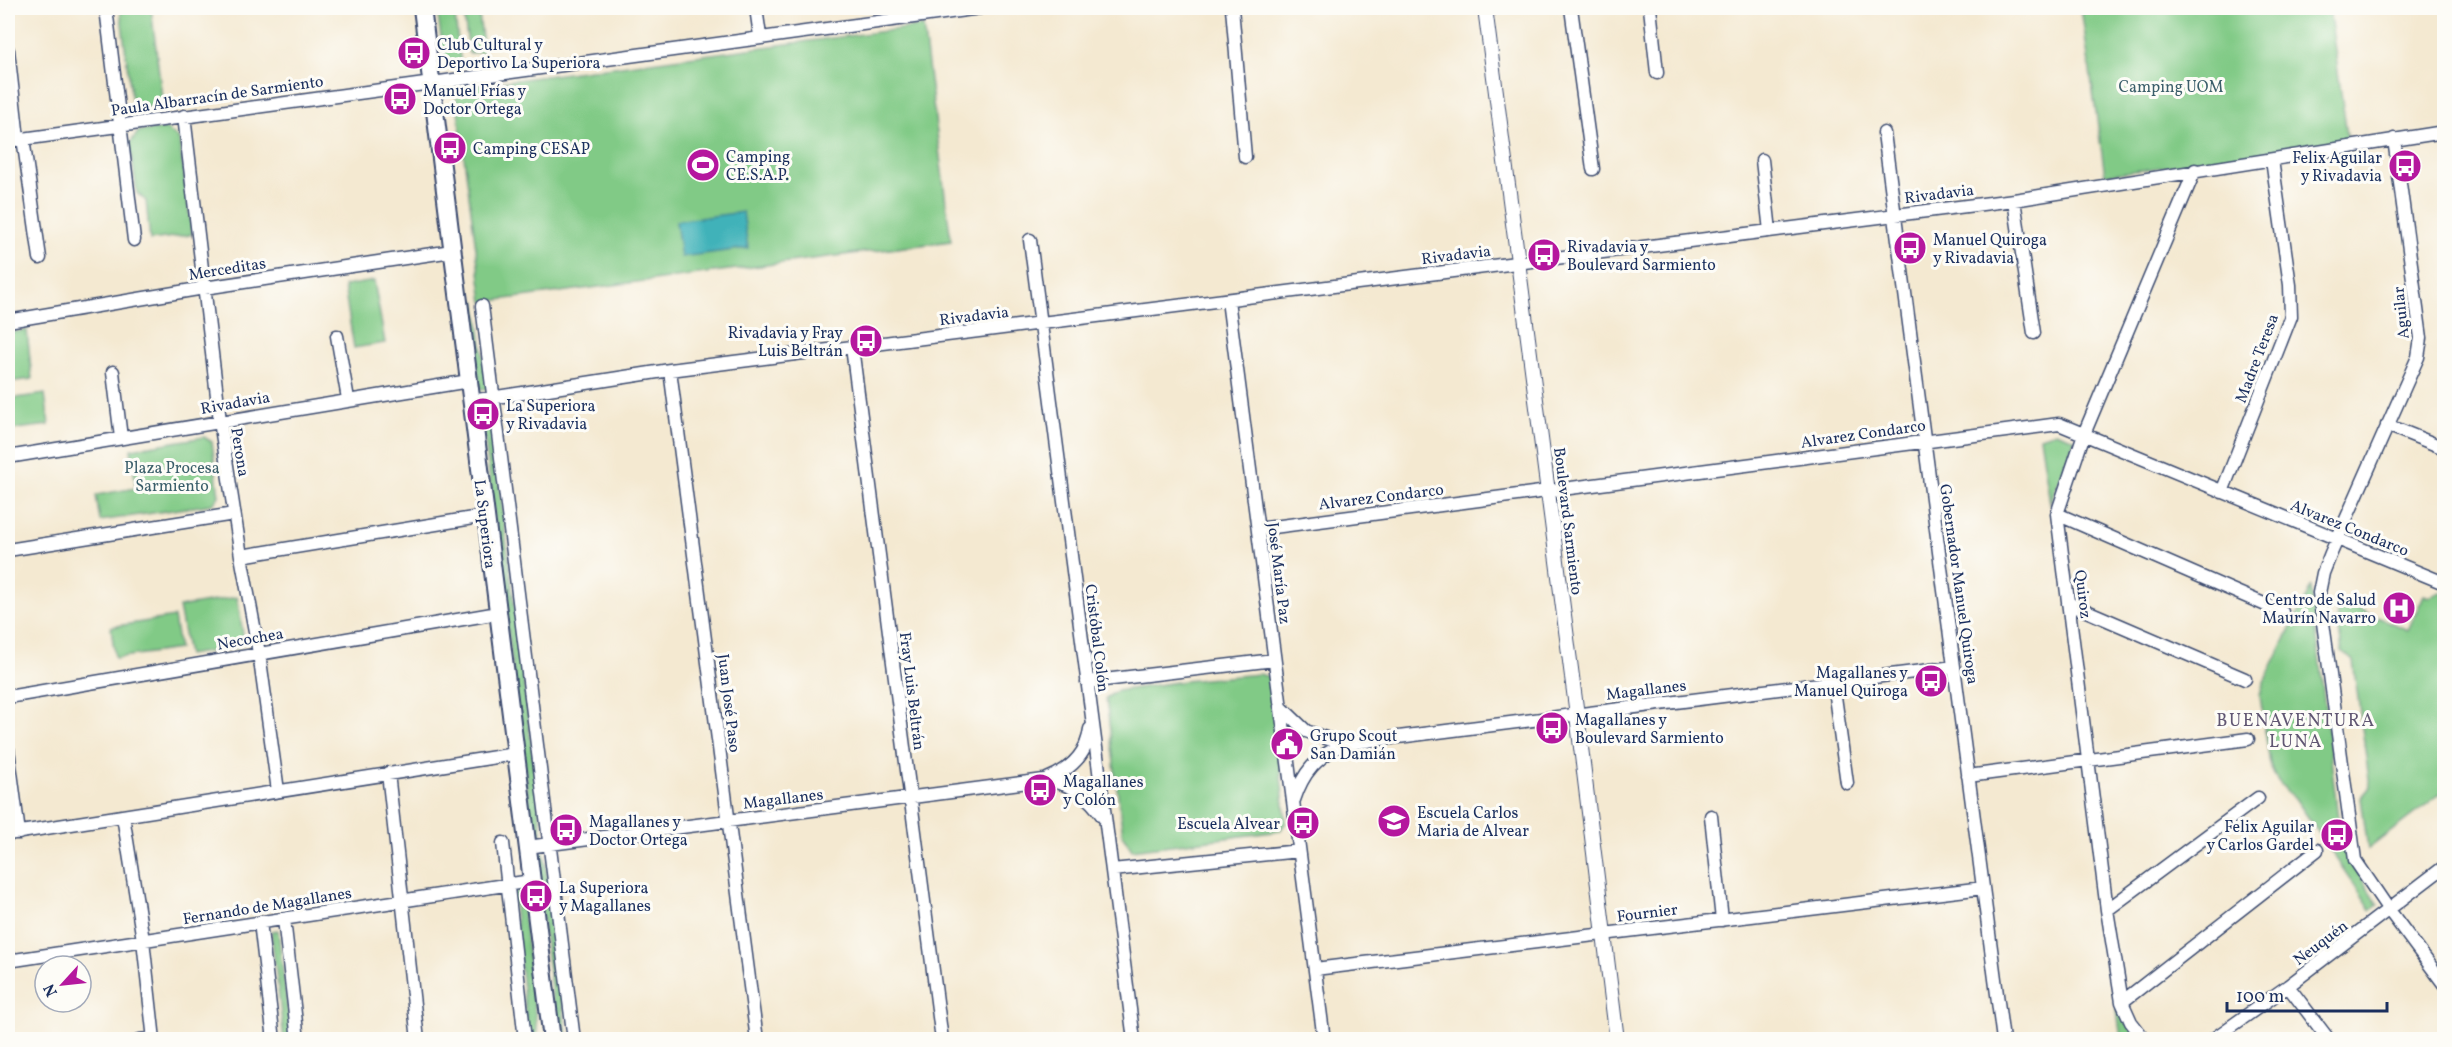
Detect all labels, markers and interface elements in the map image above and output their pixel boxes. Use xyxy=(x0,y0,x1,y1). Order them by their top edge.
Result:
bus stop icon: Club Cultural y Deportivo La Superiora xyxy=(396,35,432,71)
place label: Club Cultural y Deportivo La Superiora xyxy=(437,35,601,75)
street label: Paula Albarracín de Sarmiento xyxy=(110,71,325,123)
park label: Camping UOM xyxy=(2119,77,2224,99)
bus stop icon: Manuel Frías y Doctor Ortega xyxy=(382,81,418,117)
place label: Manuel Frías y Doctor Ortega xyxy=(423,81,527,121)
bus stop icon: Camping CESAP xyxy=(432,130,468,166)
place label: Camping CESAP xyxy=(473,139,590,161)
sports icon: Camping CE.S.A.P. xyxy=(685,147,721,183)
place label: Camping CE.S.A.P. xyxy=(726,147,790,187)
place label: Felix Aguilar y Rivadavia xyxy=(2292,148,2382,188)
bus stop icon: Felix Aguilar y Rivadavia xyxy=(2387,148,2423,184)
street label: Rivadavia xyxy=(1903,180,1975,210)
bus stop icon: Manuel Quiroga y Rivadavia xyxy=(1892,230,1928,266)
place label: Manuel Quiroga y Rivadavia xyxy=(1933,230,2047,270)
bus stop icon: Rivadavia y Boulevard Sarmiento xyxy=(1526,237,1562,273)
place label: Rivadavia y Boulevard Sarmiento xyxy=(1567,237,1716,277)
street label: Rivadavia xyxy=(1420,241,1492,271)
street label: Merceditas xyxy=(187,253,268,287)
street label: Aguilar xyxy=(2388,285,2416,340)
street label: Rivadavia xyxy=(938,302,1010,332)
street label: Madre Teresa xyxy=(2231,311,2285,406)
place label: Rivadavia y Fray Luis Beltrán xyxy=(728,323,843,363)
bus stop icon: Rivadavia y Fray Luis Beltrán xyxy=(848,323,884,359)
street label: Rivadavia xyxy=(199,387,272,421)
bus stop icon: La Superiora y Rivadavia xyxy=(465,396,501,432)
place label: La Superiora y Rivadavia xyxy=(506,396,595,436)
street label: Alvarez Condarco xyxy=(1799,415,1927,455)
street label: Perona xyxy=(224,426,254,478)
street label: Boulevard Sarmiento xyxy=(1547,446,1587,596)
park label: Plaza Procesa Sarmiento xyxy=(124,458,220,498)
street label: La Superiora xyxy=(468,479,500,570)
street label: Alvarez Condarco xyxy=(1317,479,1445,517)
street label: Gobernador Manuel Quiroga xyxy=(1933,483,1983,686)
street label: Alvarez Condarco xyxy=(2287,495,2412,563)
street label: José María Paz xyxy=(1261,521,1295,625)
street label: Quiroz xyxy=(2068,569,2096,620)
street label: Cristóbal Colón xyxy=(1078,583,1114,694)
place label: Centro de Salud Maurín Navarro xyxy=(2262,590,2376,630)
hospital icon: Centro de Salud Maurín Navarro xyxy=(2381,590,2417,626)
street label: Necochea xyxy=(215,623,285,657)
street label: Fray Luis Beltrán xyxy=(893,631,929,752)
street label: Juan José Paso xyxy=(711,653,745,754)
place label: Magallanes y Manuel Quiroga xyxy=(1794,663,1908,703)
bus stop icon: Magallanes y Manuel Quiroga xyxy=(1913,663,1949,699)
street label: Magallanes xyxy=(1605,675,1688,707)
district label: BUENAVENTURA LUNA xyxy=(2216,709,2376,755)
bus stop icon: Magallanes y Boulevard Sarmiento xyxy=(1534,710,1570,746)
place label: Magallanes y Boulevard Sarmiento xyxy=(1575,710,1724,750)
public building icon: Grupo Scout San Damián xyxy=(1269,726,1305,762)
place label: Grupo Scout San Damián xyxy=(1310,726,1398,766)
bus stop icon: Magallanes y Colón xyxy=(1022,772,1058,808)
place label: Magallanes y Colón xyxy=(1063,772,1144,812)
street label: Magallanes xyxy=(742,784,825,816)
school or university icon: Escuela Carlos Maria de Alvear xyxy=(1376,803,1412,839)
place label: Escuela Carlos Maria de Alvear xyxy=(1417,803,1529,843)
bus stop icon: Escuela Alvear xyxy=(1285,805,1321,841)
bus stop icon: Magallanes y Doctor Ortega xyxy=(548,812,584,848)
place label: Magallanes y Doctor Ortega xyxy=(589,812,688,852)
place label: Escuela Alvear xyxy=(1177,814,1280,836)
place label: Felix Aguilar y Carlos Gardel xyxy=(2206,817,2314,857)
bus stop icon: Felix Aguilar y Carlos Gardel xyxy=(2319,817,2355,853)
bus stop icon: La Superiora y Magallanes xyxy=(518,878,554,914)
place label: La Superiora y Magallanes xyxy=(559,878,651,918)
street label: Fernando de Magallanes xyxy=(181,883,353,931)
street label: Fournier xyxy=(1616,899,1679,929)
street label: Neuquén xyxy=(2289,916,2353,971)
north arrow xyxy=(33,954,93,1014)
scale bar xyxy=(2227,975,2388,1013)
text: N xyxy=(39,979,64,1000)
text: 100 m xyxy=(2236,985,2285,1010)

